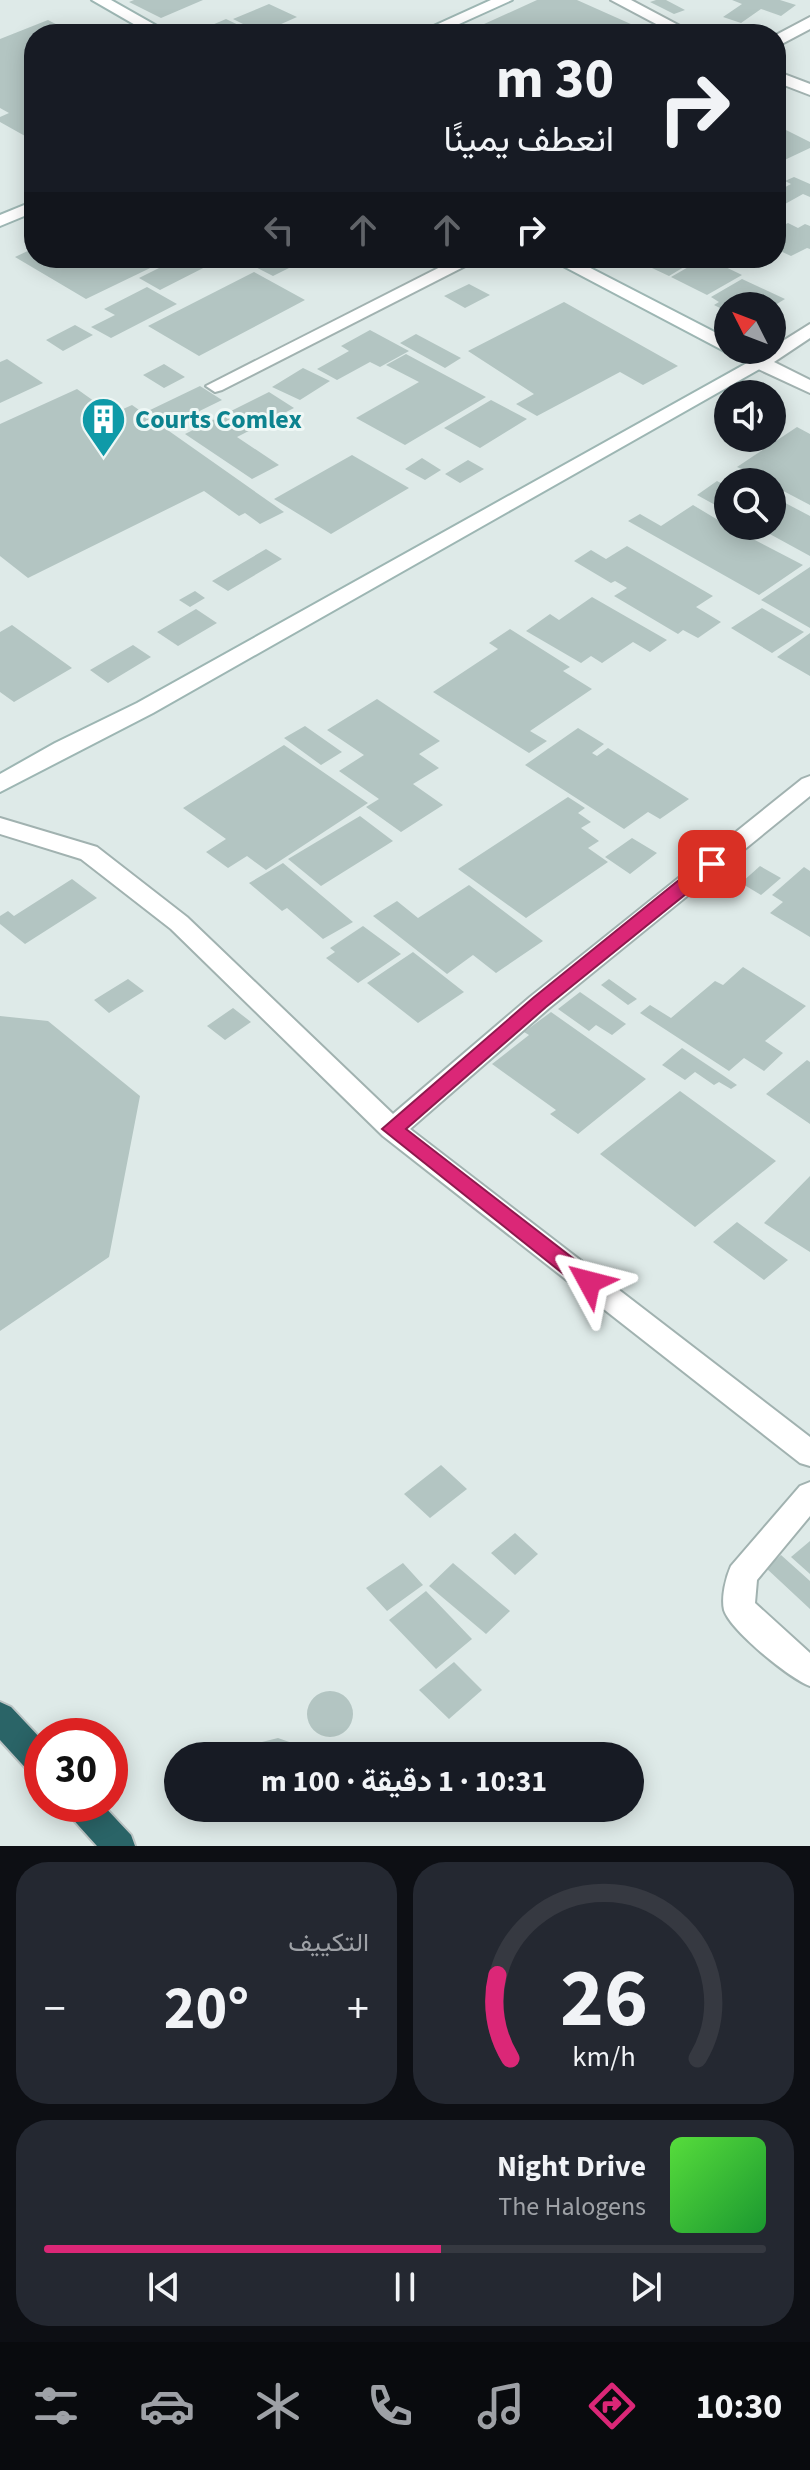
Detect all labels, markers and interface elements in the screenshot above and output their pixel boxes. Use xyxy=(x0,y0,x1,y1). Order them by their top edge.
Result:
text: 30 m xyxy=(496,40,614,119)
icon: right xyxy=(642,56,746,160)
text: انعطف يمينًا xyxy=(443,114,614,165)
icon: left xyxy=(257,208,301,252)
icon: ahead xyxy=(341,208,385,252)
icon: ahead xyxy=(425,208,469,252)
icon: right xyxy=(509,208,553,252)
north arrow xyxy=(714,292,786,364)
map controls xyxy=(714,292,786,540)
button: sound xyxy=(714,380,786,452)
building icon: Courts Comlex xyxy=(80,395,128,458)
place label: Courts Comlex xyxy=(135,401,302,438)
button: search xyxy=(714,468,786,540)
pin xyxy=(678,830,746,898)
icon: arrive xyxy=(690,842,734,886)
position arrow xyxy=(547,1240,631,1324)
speed limit sign: 30 xyxy=(24,1718,128,1822)
text: 10:31 · 1 دقيقة · 100 m xyxy=(261,1760,547,1803)
text: التكييف xyxy=(288,1924,369,1961)
text: 26 xyxy=(560,1940,647,2058)
text: 20° xyxy=(164,1967,249,2052)
text: − xyxy=(44,1978,66,2041)
text: + xyxy=(347,1978,369,2041)
text: km/h xyxy=(572,2037,635,2077)
text: Night Drive xyxy=(497,2145,646,2188)
text: The Halogens xyxy=(498,2188,646,2225)
icon: previous xyxy=(142,2265,186,2309)
icon: pause xyxy=(383,2265,427,2309)
icon: next xyxy=(624,2265,668,2309)
icon: filters xyxy=(28,2378,84,2434)
icon: car xyxy=(139,2378,195,2434)
icon: climate xyxy=(250,2378,306,2434)
icon: phone xyxy=(362,2378,418,2434)
icon: music xyxy=(473,2378,529,2434)
icon: directions xyxy=(584,2378,640,2434)
text: 10:30 xyxy=(696,2381,782,2432)

